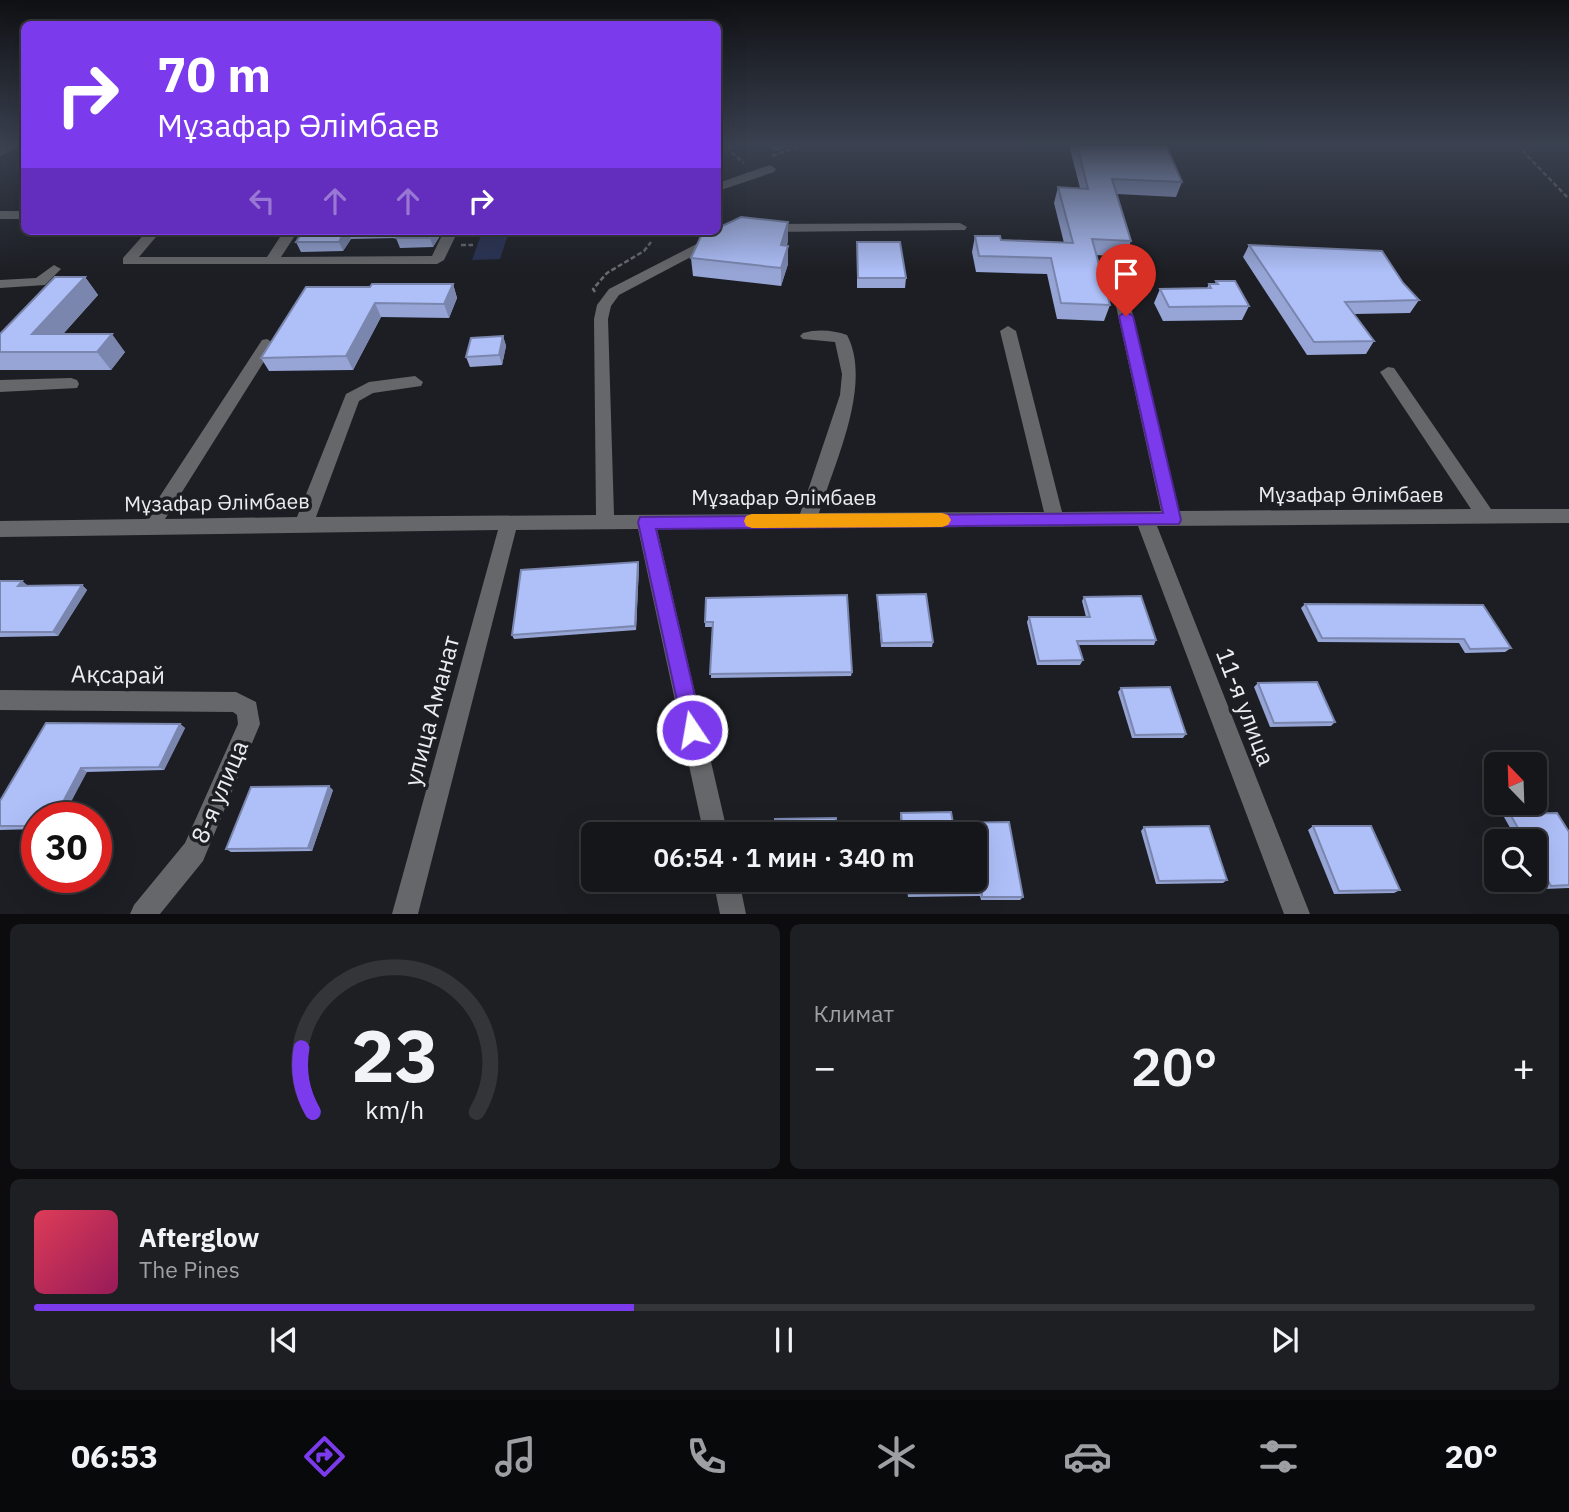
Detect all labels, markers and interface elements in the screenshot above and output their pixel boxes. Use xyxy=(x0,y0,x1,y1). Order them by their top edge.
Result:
text: 70 m xyxy=(157,42,271,105)
icon: right xyxy=(42,49,133,140)
text: Мұзафар Әлімбаев xyxy=(157,104,440,146)
icon: left xyxy=(243,182,281,220)
icon: ahead xyxy=(316,182,354,220)
icon: ahead xyxy=(389,182,427,220)
icon: right xyxy=(462,182,500,220)
pin xyxy=(1096,244,1156,316)
icon: arrive xyxy=(1107,255,1145,293)
street label: Мұзафар Әлімбаев xyxy=(1258,480,1444,508)
street label: Мұзафар Әлімбаев xyxy=(691,483,877,511)
street label: Мұзафар Әлімбаев xyxy=(124,486,310,518)
street label: улица Аманат xyxy=(396,632,467,790)
street label: 11-я улица xyxy=(1209,643,1283,770)
street label: Ақсарай xyxy=(71,657,165,691)
position arrow xyxy=(655,693,729,767)
street label: 8-я улица xyxy=(183,735,255,848)
north arrow xyxy=(1484,752,1547,816)
map controls xyxy=(1484,752,1547,892)
speed limit sign: 30 xyxy=(21,802,112,893)
button: search xyxy=(1484,829,1547,892)
text: 06:54 · 1 мин · 340 m xyxy=(653,840,915,874)
text: Климат xyxy=(814,998,894,1028)
text: 23 xyxy=(351,1008,438,1103)
text: 20° xyxy=(1131,1033,1218,1100)
text: − xyxy=(814,1042,836,1091)
text: + xyxy=(1512,1042,1535,1091)
text: km/h xyxy=(365,1093,424,1126)
text: Afterglow xyxy=(139,1220,259,1254)
text: The Pines xyxy=(139,1254,240,1284)
icon: previous xyxy=(265,1321,303,1359)
icon: pause xyxy=(765,1321,803,1359)
icon: next xyxy=(1266,1321,1304,1359)
icon: directions xyxy=(300,1432,349,1481)
icon: music xyxy=(491,1432,540,1481)
icon: phone xyxy=(682,1432,731,1481)
icon: climate xyxy=(872,1432,921,1481)
icon: car xyxy=(1063,1432,1112,1481)
icon: filters xyxy=(1254,1432,1303,1481)
text: 06:53 xyxy=(71,1435,158,1477)
text: 20° xyxy=(1445,1435,1498,1477)

